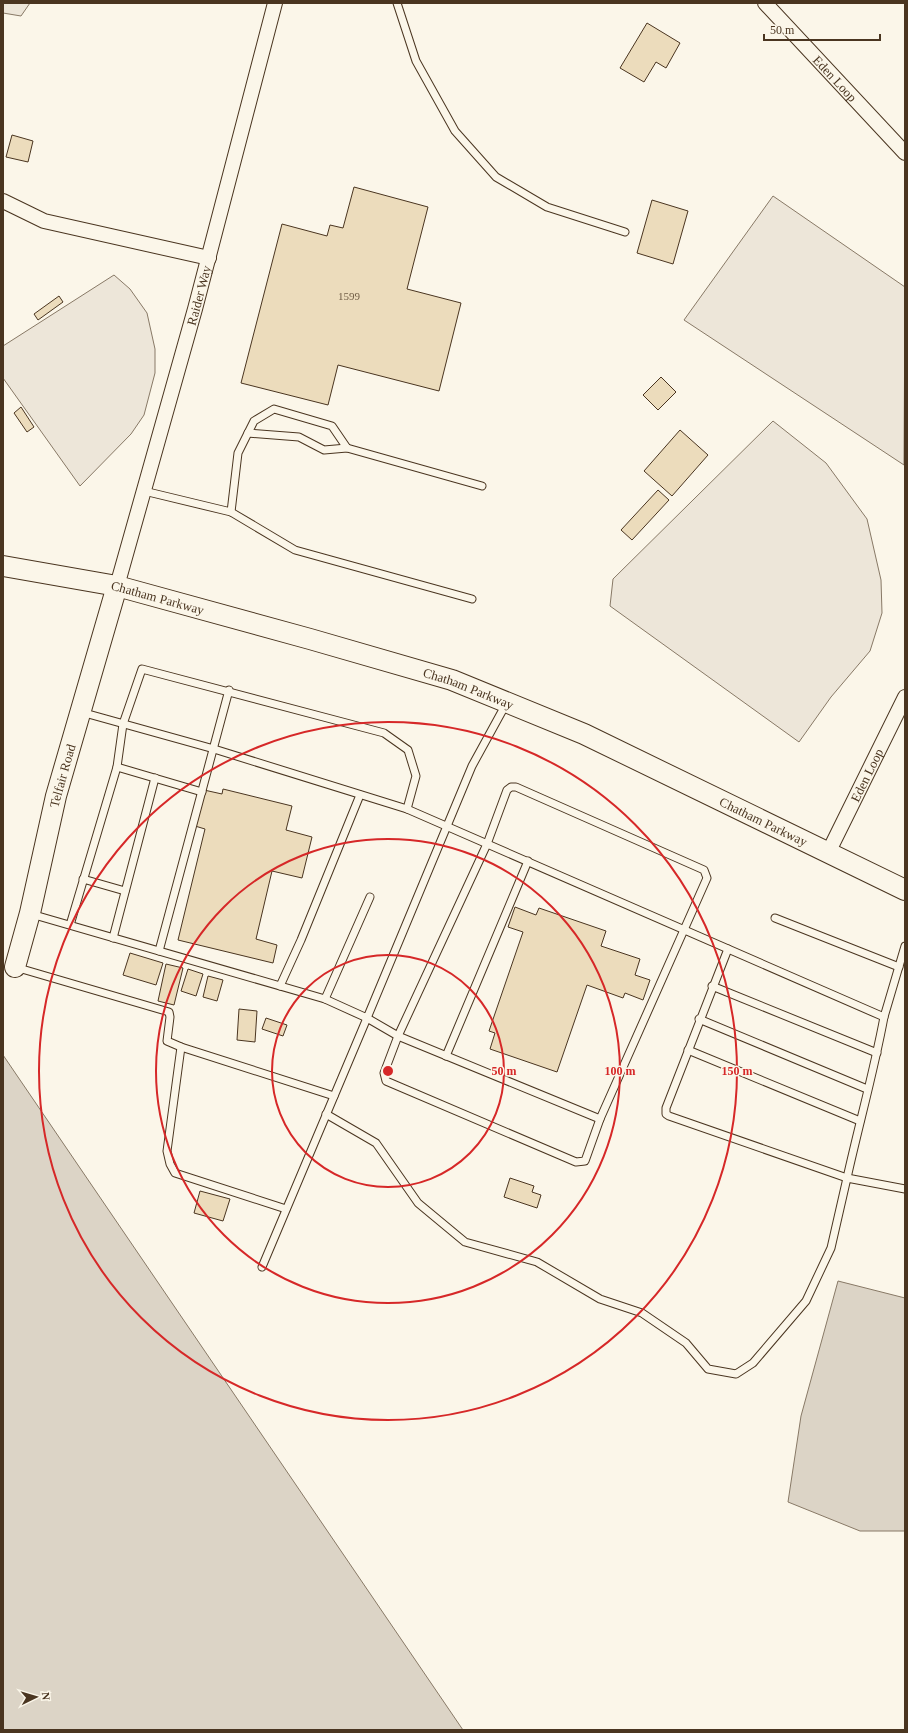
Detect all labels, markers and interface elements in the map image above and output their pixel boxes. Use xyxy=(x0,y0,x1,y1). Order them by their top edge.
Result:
scale bar xyxy=(764,16,880,42)
text: 50 m xyxy=(770,23,795,37)
street label: Eden Loop xyxy=(810,52,860,104)
street label: Raider Way xyxy=(183,263,214,327)
house number: 1599 xyxy=(338,290,361,302)
street label: Chatham Parkway xyxy=(110,578,206,617)
street label: Chatham Parkway xyxy=(422,665,517,712)
street label: Telfair Road xyxy=(46,742,78,809)
street label: Eden Loop xyxy=(847,746,886,804)
street label: Chatham Parkway xyxy=(717,794,810,849)
centre of rings xyxy=(381,1064,395,1078)
text: 50 m xyxy=(492,1064,517,1078)
text: 100 m xyxy=(605,1064,636,1078)
text: 150 m xyxy=(722,1064,753,1078)
north arrow xyxy=(16,1677,56,1717)
text: N xyxy=(40,1692,52,1701)

